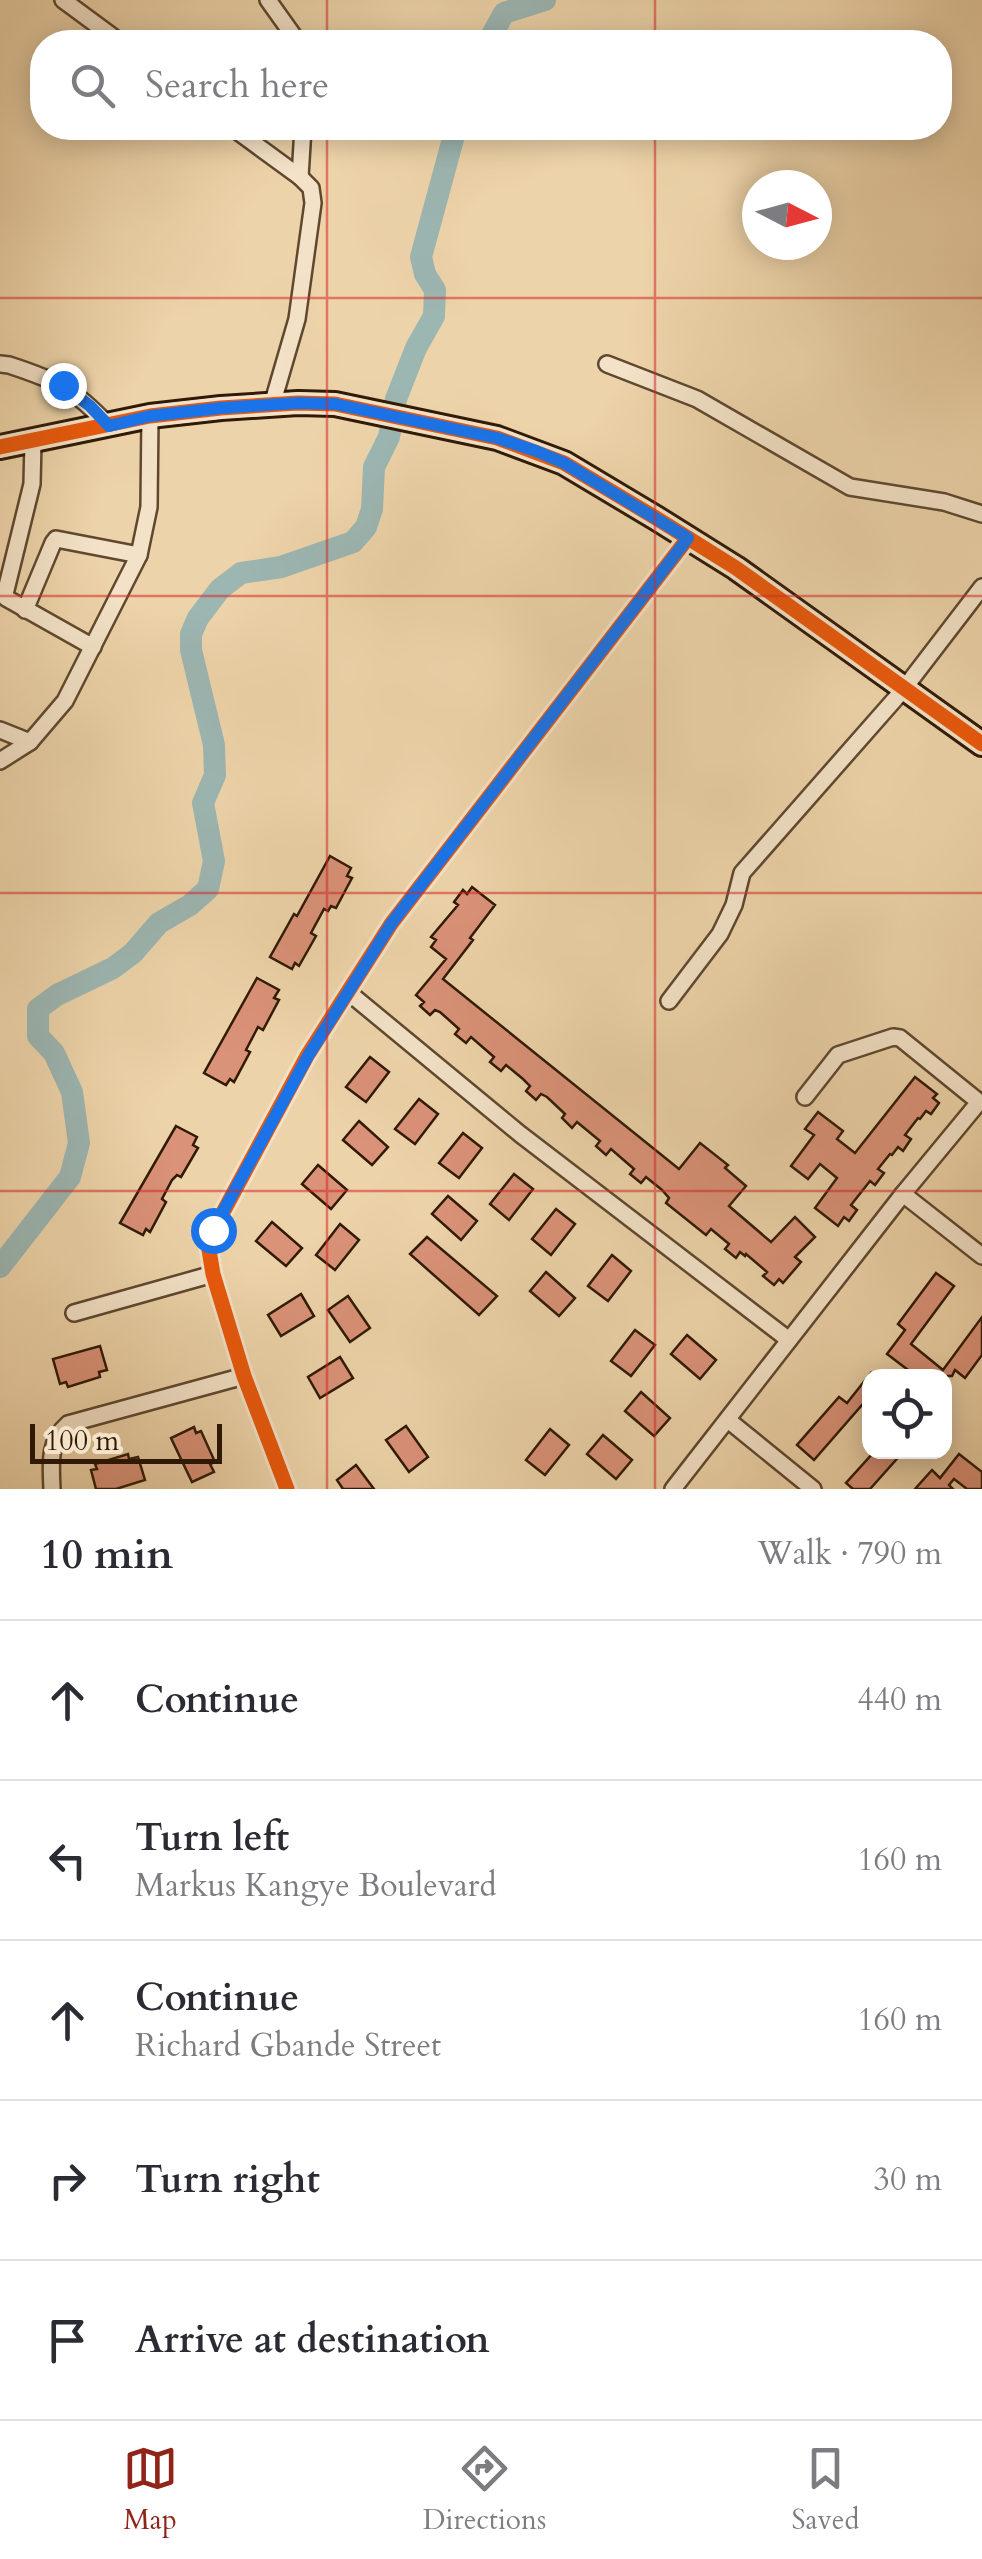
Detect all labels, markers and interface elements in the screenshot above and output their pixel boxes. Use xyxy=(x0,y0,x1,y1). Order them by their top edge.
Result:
search box xyxy=(30,30,952,140)
icon: search xyxy=(65,58,120,113)
text: Search here xyxy=(145,59,329,111)
north arrow xyxy=(742,170,832,260)
route end xyxy=(41,363,87,409)
route start xyxy=(191,1208,237,1254)
map controls xyxy=(862,1369,952,1459)
button: locate xyxy=(862,1369,952,1459)
scale bar xyxy=(30,1419,222,1464)
text: 100 m xyxy=(45,1422,119,1460)
text: 10 min xyxy=(40,1526,173,1583)
text: Walk · 790 m xyxy=(757,1532,942,1576)
icon: ahead xyxy=(40,1673,95,1728)
text: Continue xyxy=(135,1674,299,1726)
text: 440 m xyxy=(857,1678,942,1722)
text: Turn left xyxy=(135,1812,289,1864)
icon: left xyxy=(40,1833,95,1888)
text: 160 m xyxy=(857,1838,942,1882)
text: Markus Kangye Boulevard xyxy=(135,1864,496,1908)
text: Continue xyxy=(135,1972,299,2024)
icon: ahead xyxy=(40,1993,95,2048)
text: 160 m xyxy=(857,1998,942,2042)
text: Richard Gbande Street xyxy=(135,2024,441,2068)
icon: right xyxy=(40,2153,95,2208)
text: Turn right xyxy=(135,2154,320,2206)
text: 30 m xyxy=(874,2158,942,2202)
icon: arrive xyxy=(40,2313,95,2368)
text: Arrive at destination xyxy=(135,2314,490,2366)
tab: Map xyxy=(123,2441,178,2539)
tab: Directions xyxy=(423,2441,546,2539)
tab: Saved xyxy=(791,2441,859,2539)

